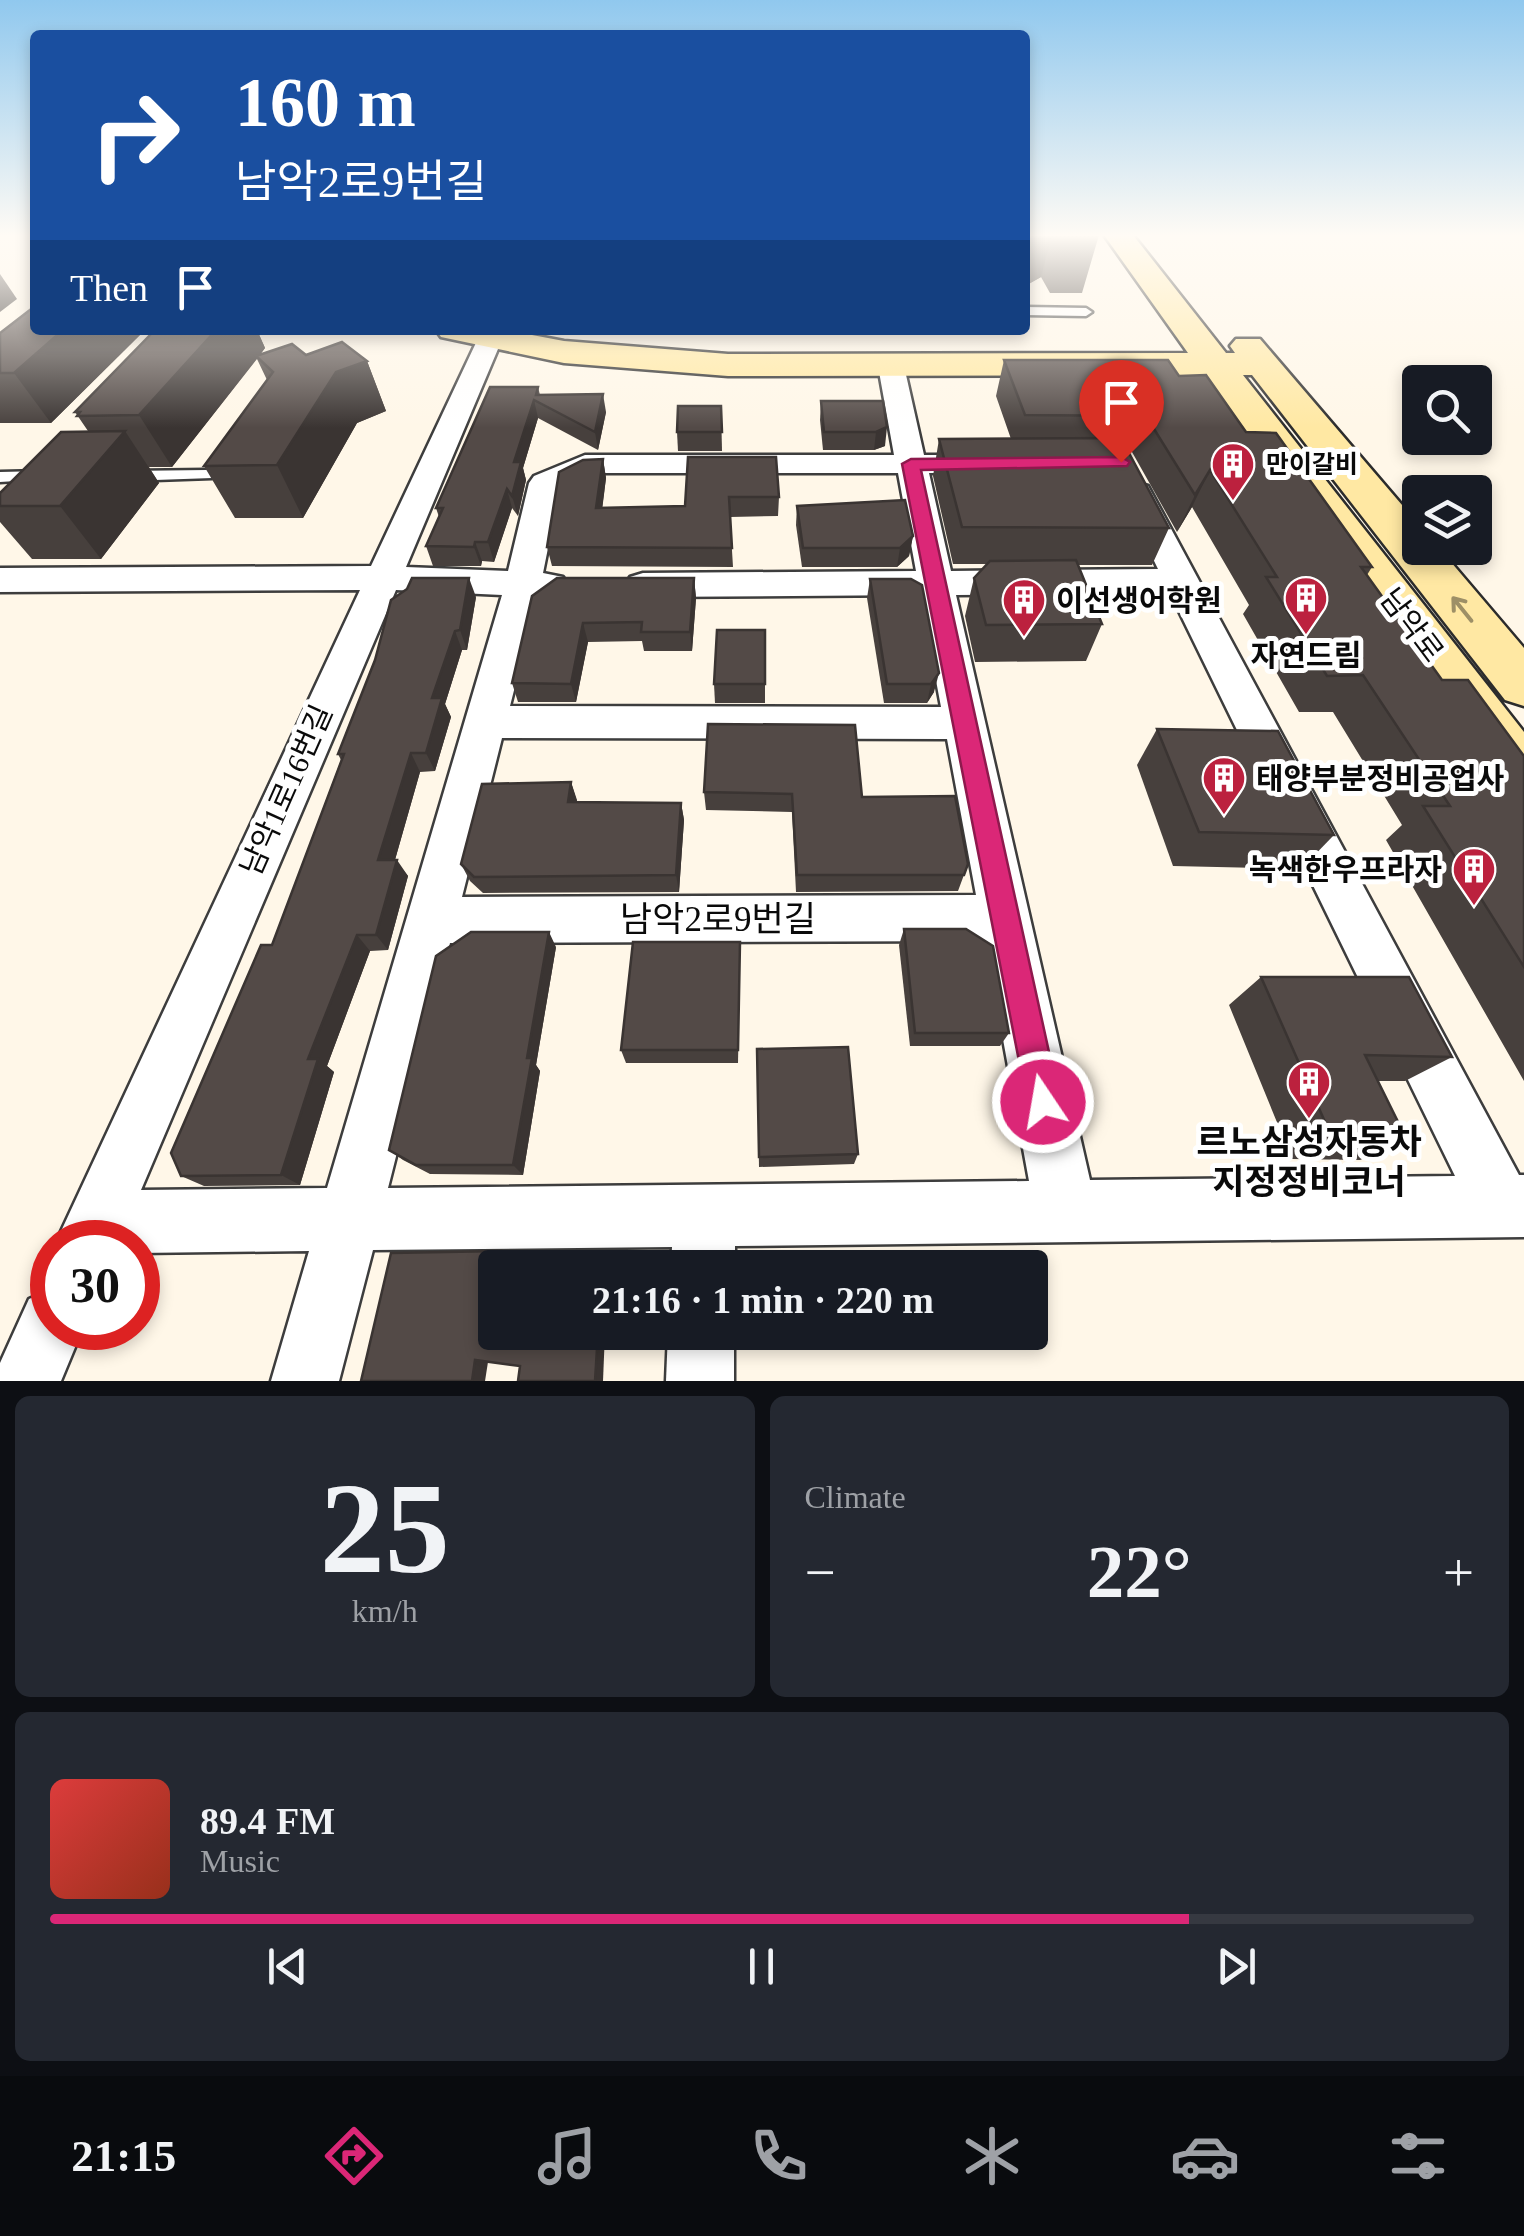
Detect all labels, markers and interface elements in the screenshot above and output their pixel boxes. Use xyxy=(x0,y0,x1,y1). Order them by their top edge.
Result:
text: 160 m xyxy=(235,64,416,141)
icon: right xyxy=(70,70,200,200)
text: 남악2로9번길 xyxy=(235,157,487,207)
icon: arrive xyxy=(168,260,223,315)
text: Then xyxy=(70,267,148,309)
pin xyxy=(1079,360,1164,463)
map controls xyxy=(1402,365,1492,565)
button: search xyxy=(1402,365,1492,455)
icon: arrive xyxy=(1094,375,1149,430)
building icon: 만이갈비 xyxy=(1210,441,1256,502)
place label: 만이갈비 xyxy=(1266,451,1358,478)
button: layers xyxy=(1402,475,1492,565)
building icon: 자연드림 xyxy=(1283,575,1329,636)
building icon: 이선생어학원 xyxy=(1001,577,1047,638)
street label: 남악로 xyxy=(1374,582,1450,668)
place label: 이선생어학원 xyxy=(1056,584,1222,617)
one-way arrow xyxy=(1452,596,1473,623)
place label: 자연드림 xyxy=(1251,639,1361,672)
street label: 남악1로16번길 xyxy=(234,700,338,880)
building icon: 태양부분정비공업사 xyxy=(1201,755,1247,816)
place label: 태양부분정비공업사 xyxy=(1256,762,1504,795)
building icon: 녹색한우프라자 xyxy=(1451,846,1497,907)
place label: 녹색한우프라자 xyxy=(1249,853,1442,886)
street label: 남악2로9번길 xyxy=(620,900,816,939)
position arrow xyxy=(991,1050,1095,1154)
building icon: 르노삼성자동차 지정정비코너 xyxy=(1286,1059,1332,1120)
place label: 르노삼성자동차 지정정비코너 xyxy=(1196,1123,1422,1202)
speed limit sign: 30 xyxy=(30,1220,160,1350)
text: 21:16 · 1 min · 220 m xyxy=(592,1279,934,1321)
text: 25 xyxy=(320,1456,450,1600)
text: Climate xyxy=(805,1479,906,1515)
text: 22° xyxy=(1087,1530,1192,1613)
text: − xyxy=(805,1542,836,1603)
text: + xyxy=(1443,1542,1474,1603)
text: km/h xyxy=(352,1593,418,1629)
text: 89.4 FM xyxy=(200,1800,335,1842)
text: Music xyxy=(200,1843,280,1879)
icon: previous xyxy=(260,1939,315,1994)
icon: pause xyxy=(734,1939,789,1994)
icon: next xyxy=(1209,1939,1264,1994)
icon: directions xyxy=(319,2121,389,2191)
icon: music xyxy=(532,2121,602,2191)
icon: phone xyxy=(744,2121,814,2191)
icon: climate xyxy=(957,2121,1027,2191)
icon: car xyxy=(1170,2121,1240,2191)
icon: filters xyxy=(1383,2121,1453,2191)
text: 21:15 xyxy=(71,2131,176,2181)

